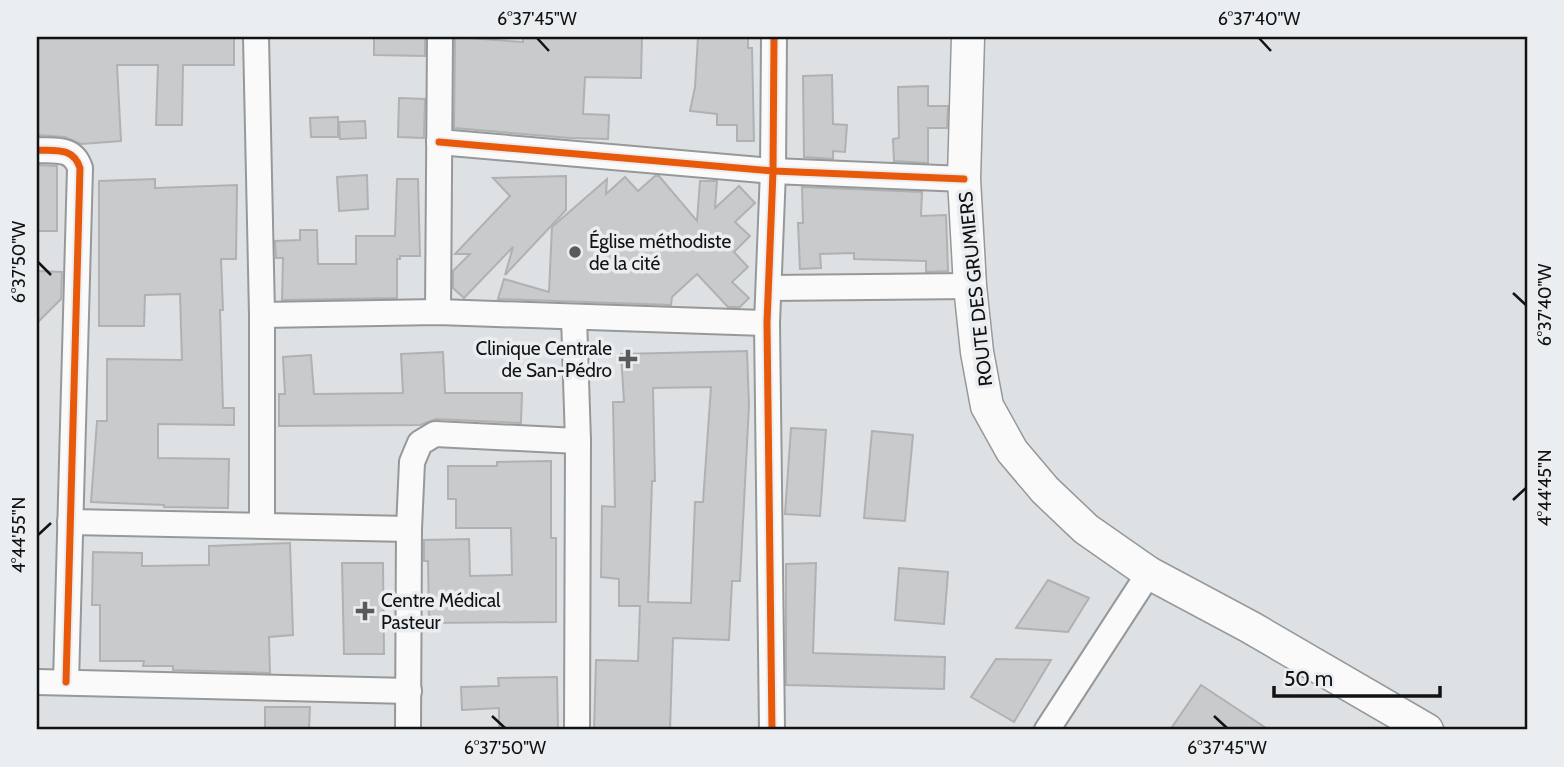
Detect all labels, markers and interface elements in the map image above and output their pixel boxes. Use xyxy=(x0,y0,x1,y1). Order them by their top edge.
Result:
text: 6°37'45"W xyxy=(497,8,577,30)
text: 6°37'40"W xyxy=(1218,8,1300,30)
street label: ROUTE DES GRUMIERS xyxy=(954,190,997,387)
text: 6°37'50"W xyxy=(8,221,30,303)
place label: Église méthodiste de la cité xyxy=(589,229,731,275)
marker: Église méthodiste de la cité xyxy=(567,244,583,260)
text: 6°37'40"W xyxy=(1534,264,1556,346)
place label: Clinique Centrale de San-Pédro xyxy=(475,337,612,382)
marker: Clinique Centrale de San-Pédro xyxy=(618,349,638,369)
text: 4°44'45"N xyxy=(1534,450,1556,526)
text: 4°44'55"N xyxy=(8,497,30,573)
place label: Centre Médical Pasteur xyxy=(381,589,501,634)
marker: Centre Médical Pasteur xyxy=(355,601,375,621)
scale bar xyxy=(1274,655,1440,699)
text: 50 m xyxy=(1284,666,1333,691)
text: 6°37'50"W xyxy=(464,737,546,759)
text: 6°37'45"W xyxy=(1187,737,1267,759)

